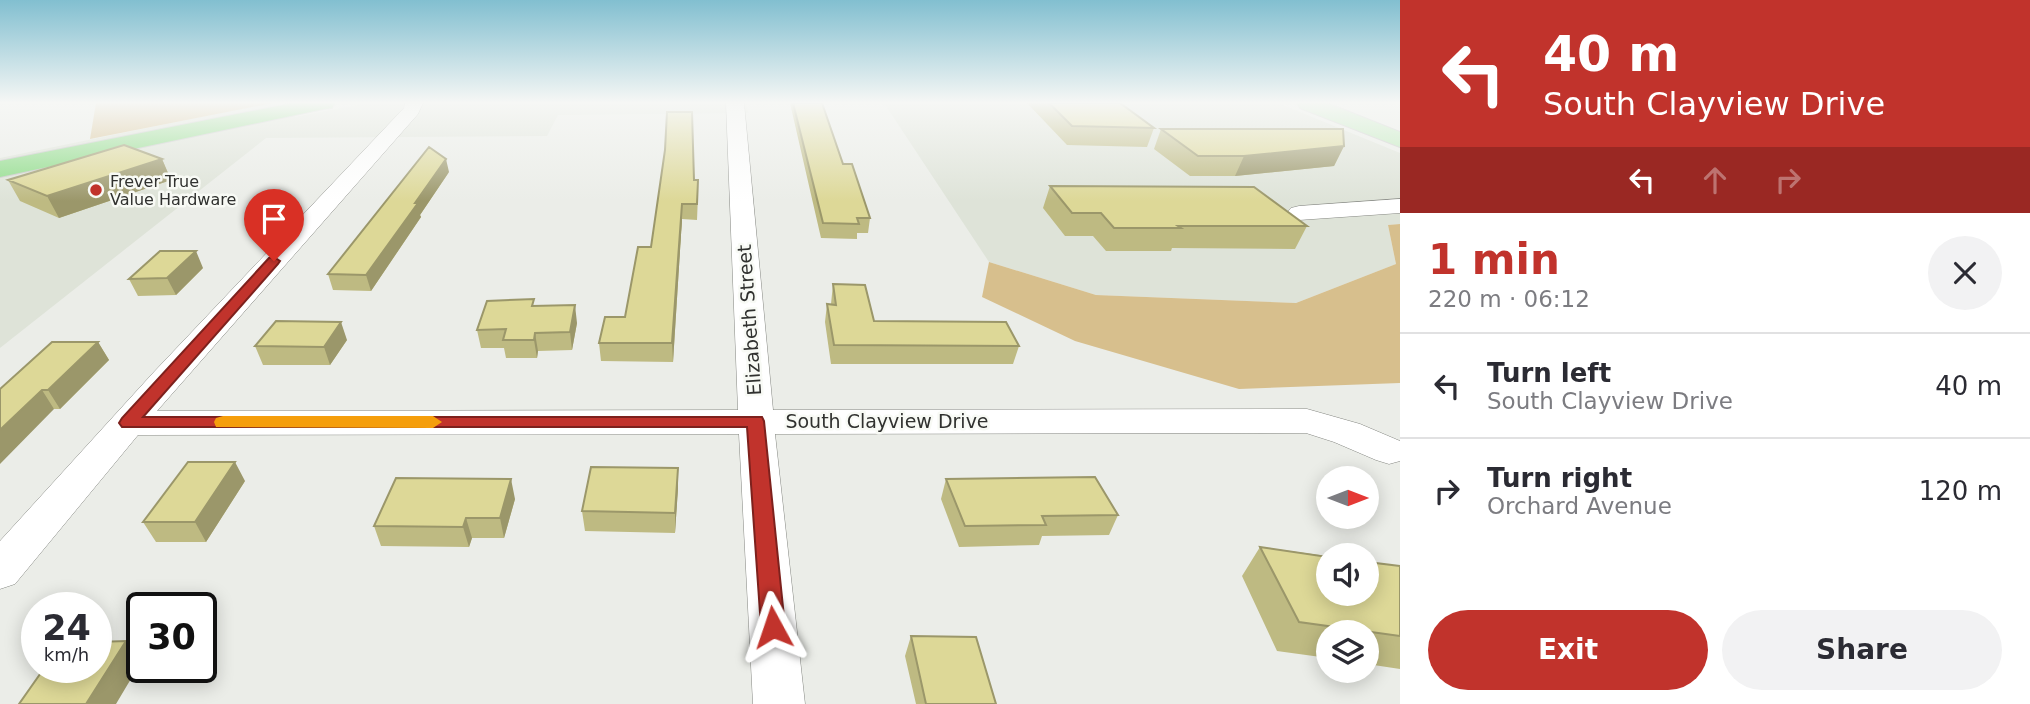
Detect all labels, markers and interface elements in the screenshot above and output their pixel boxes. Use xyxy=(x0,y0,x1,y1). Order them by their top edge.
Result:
text: 40 m xyxy=(1543,26,1679,83)
icon: left xyxy=(1428,28,1519,119)
text: South Clayview Drive xyxy=(1543,85,1885,123)
icon: left xyxy=(1623,161,1661,199)
icon: ahead xyxy=(1696,161,1734,199)
icon: right xyxy=(1769,161,1807,199)
place label: Frever True Value Hardware xyxy=(110,172,236,209)
marker: Frever True Value Hardware xyxy=(88,182,104,198)
pin xyxy=(244,189,304,261)
icon: arrive xyxy=(255,200,293,238)
text: 1 min xyxy=(1428,235,1560,284)
button: close xyxy=(1928,236,2002,310)
street label: Elizabeth Street xyxy=(733,244,765,396)
text: 220 m · 06:12 xyxy=(1428,286,1590,312)
text: Turn left xyxy=(1487,358,1611,388)
icon: left xyxy=(1428,367,1466,405)
text: 40 m xyxy=(1935,371,2002,401)
text: South Clayview Drive xyxy=(1487,388,1733,414)
street label: South Clayview Drive xyxy=(785,410,989,432)
text: Turn right xyxy=(1487,463,1632,493)
north arrow xyxy=(1316,466,1379,528)
map controls xyxy=(1316,466,1379,683)
icon: right xyxy=(1428,472,1466,510)
text: 120 m xyxy=(1919,476,2002,506)
text: Orchard Avenue xyxy=(1487,493,1672,519)
button: sound xyxy=(1316,543,1379,606)
position arrow xyxy=(736,590,810,664)
speed limit sign: 30 xyxy=(126,592,217,683)
text: 24 xyxy=(42,608,91,648)
button: Exit xyxy=(1428,610,1708,690)
button: Share xyxy=(1722,610,2002,690)
button: layers xyxy=(1316,620,1379,683)
text: km/h xyxy=(44,644,89,665)

